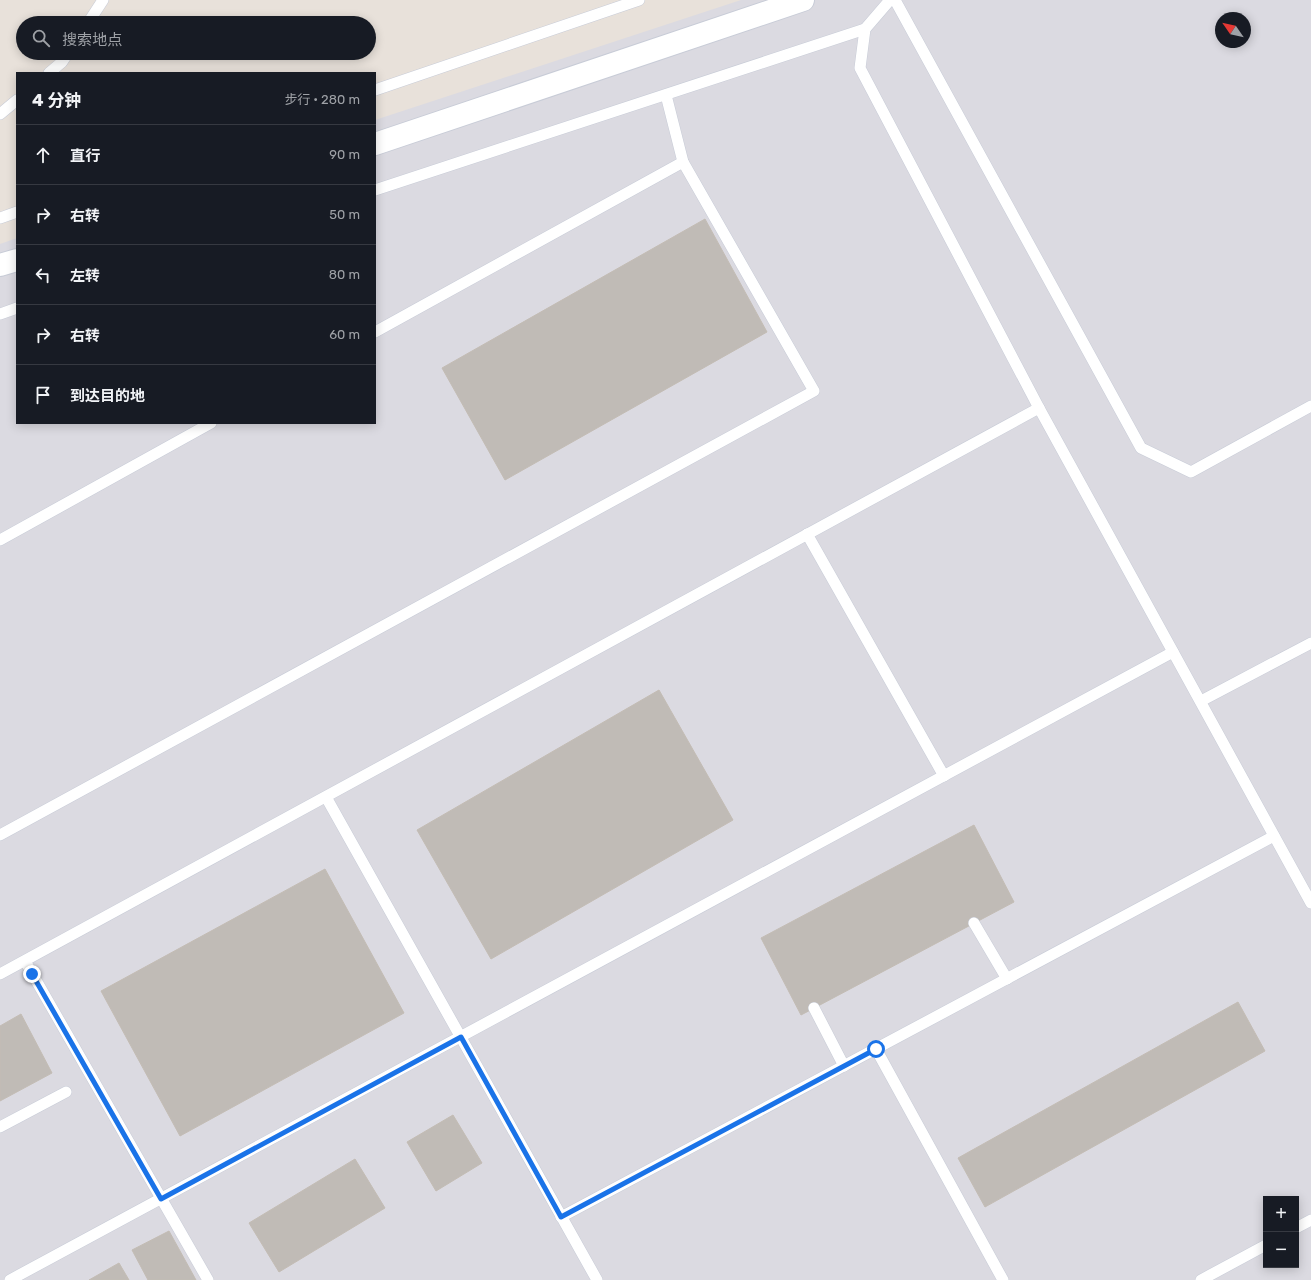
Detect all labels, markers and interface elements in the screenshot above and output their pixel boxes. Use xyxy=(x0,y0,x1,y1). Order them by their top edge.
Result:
north arrow xyxy=(1215,12,1251,48)
search box xyxy=(16,16,376,60)
icon: search xyxy=(30,27,52,49)
text: 搜索地点 xyxy=(62,31,122,49)
text: 4 分钟 xyxy=(32,90,81,110)
text: 步行 · 280 m xyxy=(284,92,360,107)
icon: ahead xyxy=(32,144,54,166)
text: 直行 xyxy=(70,147,100,165)
text: 90 m xyxy=(329,147,360,162)
icon: right xyxy=(32,204,54,226)
text: 右转 xyxy=(70,207,100,225)
text: 50 m xyxy=(329,207,360,222)
icon: left xyxy=(32,264,54,286)
text: 左转 xyxy=(70,267,100,285)
text: 80 m xyxy=(329,267,360,282)
icon: right xyxy=(32,324,54,346)
text: 右转 xyxy=(70,327,100,345)
text: 60 m xyxy=(329,327,360,342)
icon: arrive xyxy=(32,384,54,406)
text: 到达目的地 xyxy=(70,387,145,405)
route end xyxy=(23,965,41,983)
route start xyxy=(867,1040,885,1058)
map controls xyxy=(1263,1196,1299,1268)
button: + xyxy=(1263,1196,1299,1232)
button: − xyxy=(1263,1232,1299,1268)

